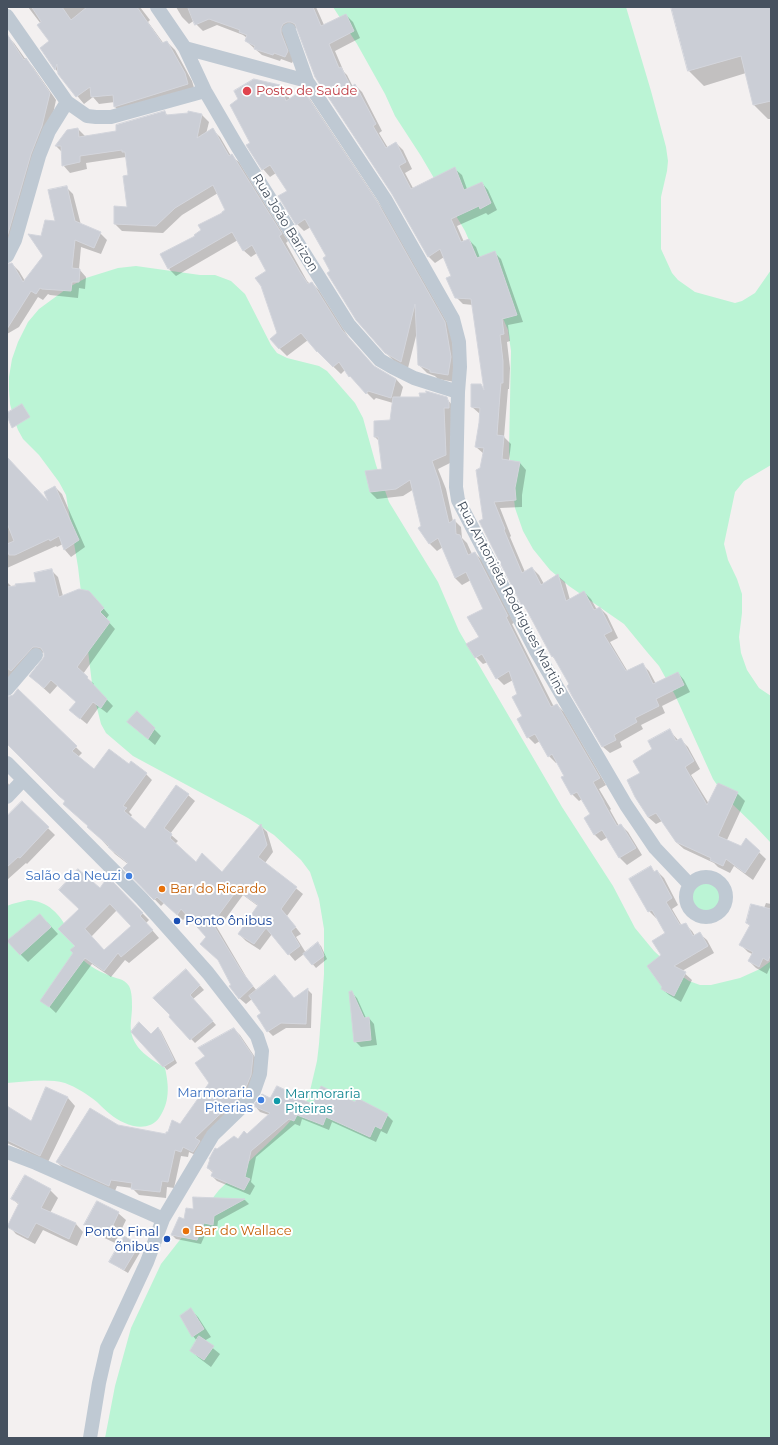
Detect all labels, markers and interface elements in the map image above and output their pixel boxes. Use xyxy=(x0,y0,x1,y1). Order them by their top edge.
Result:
place label: Posto de Saúde xyxy=(256,83,357,99)
marker: Posto de Saúde xyxy=(241,85,253,97)
street label: Rua João Barizon xyxy=(249,171,321,275)
street label: Rua Antonieta Rodrigues Martins xyxy=(453,499,569,697)
place label: Salão da Neuzi xyxy=(25,868,121,884)
marker: Salão da Neuzi xyxy=(124,871,134,881)
place label: Bar do Ricardo xyxy=(170,881,266,897)
marker: Bar do Ricardo xyxy=(157,884,167,894)
place label: Ponto ônibus xyxy=(185,913,272,929)
marker: Ponto ônibus xyxy=(172,916,182,926)
place label: Marmoraria Piterias xyxy=(177,1085,253,1116)
place label: Marmoraria Piteiras xyxy=(285,1086,361,1117)
marker: Marmoraria Piterias xyxy=(256,1095,266,1105)
marker: Marmoraria Piteiras xyxy=(272,1096,282,1106)
place label: Bar do Wallace xyxy=(194,1223,292,1239)
place label: Ponto Final õnibus xyxy=(85,1224,159,1255)
marker: Bar do Wallace xyxy=(181,1226,191,1236)
marker: Ponto Final õnibus xyxy=(162,1234,172,1244)

